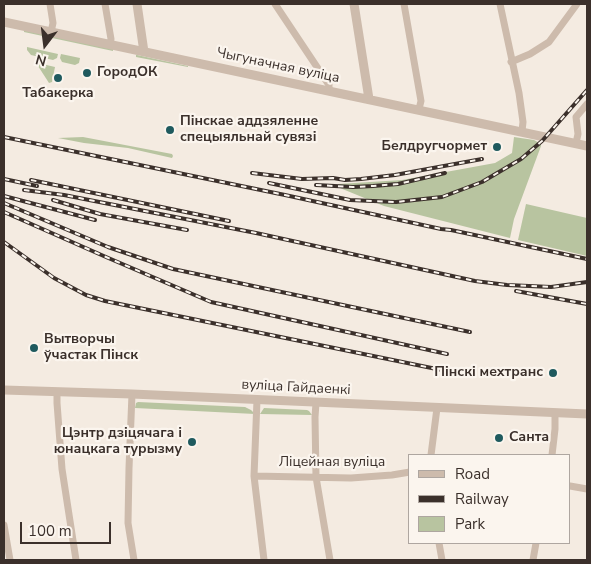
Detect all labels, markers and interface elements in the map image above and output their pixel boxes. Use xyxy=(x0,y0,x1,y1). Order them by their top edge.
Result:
north arrow xyxy=(20,20,70,70)
street label: Чыгуначная вуліца xyxy=(215,45,341,87)
text: N xyxy=(33,49,49,71)
place label: ГородОК xyxy=(97,65,157,81)
marker: ГородОК xyxy=(81,67,93,79)
marker: Табакерка xyxy=(52,72,64,84)
place label: Табакерка xyxy=(22,86,94,102)
place label: Пінскае аддзяленне спецыяльнай сувязі xyxy=(180,114,318,146)
marker: Пінскае аддзяленне спецыяльнай сувязі xyxy=(164,124,176,136)
place label: Белдругчормет xyxy=(381,139,487,155)
marker: Белдругчормет xyxy=(491,141,503,153)
place label: Вытворчы ўчастак Пінск xyxy=(44,332,138,364)
marker: Вытворчы ўчастак Пінск xyxy=(28,342,40,354)
place label: Пінскі мехтранс xyxy=(434,365,543,381)
marker: Пінскі мехтранс xyxy=(547,367,559,379)
street label: вуліца Гайдаенкі xyxy=(241,377,351,399)
place label: Цэнтр дзіцячага і юнацкага турызму xyxy=(54,426,182,458)
place label: Санта xyxy=(509,430,549,446)
marker: Санта xyxy=(493,432,505,444)
marker: Цэнтр дзіцячага і юнацкага турызму xyxy=(186,436,198,448)
legend xyxy=(408,454,571,544)
street label: Ліцейная вуліца xyxy=(279,455,385,471)
text: Road xyxy=(455,464,490,484)
text: Railway xyxy=(455,489,509,509)
scale bar xyxy=(22,512,114,544)
text: Park xyxy=(455,514,485,534)
text: 100 m xyxy=(28,521,72,541)

